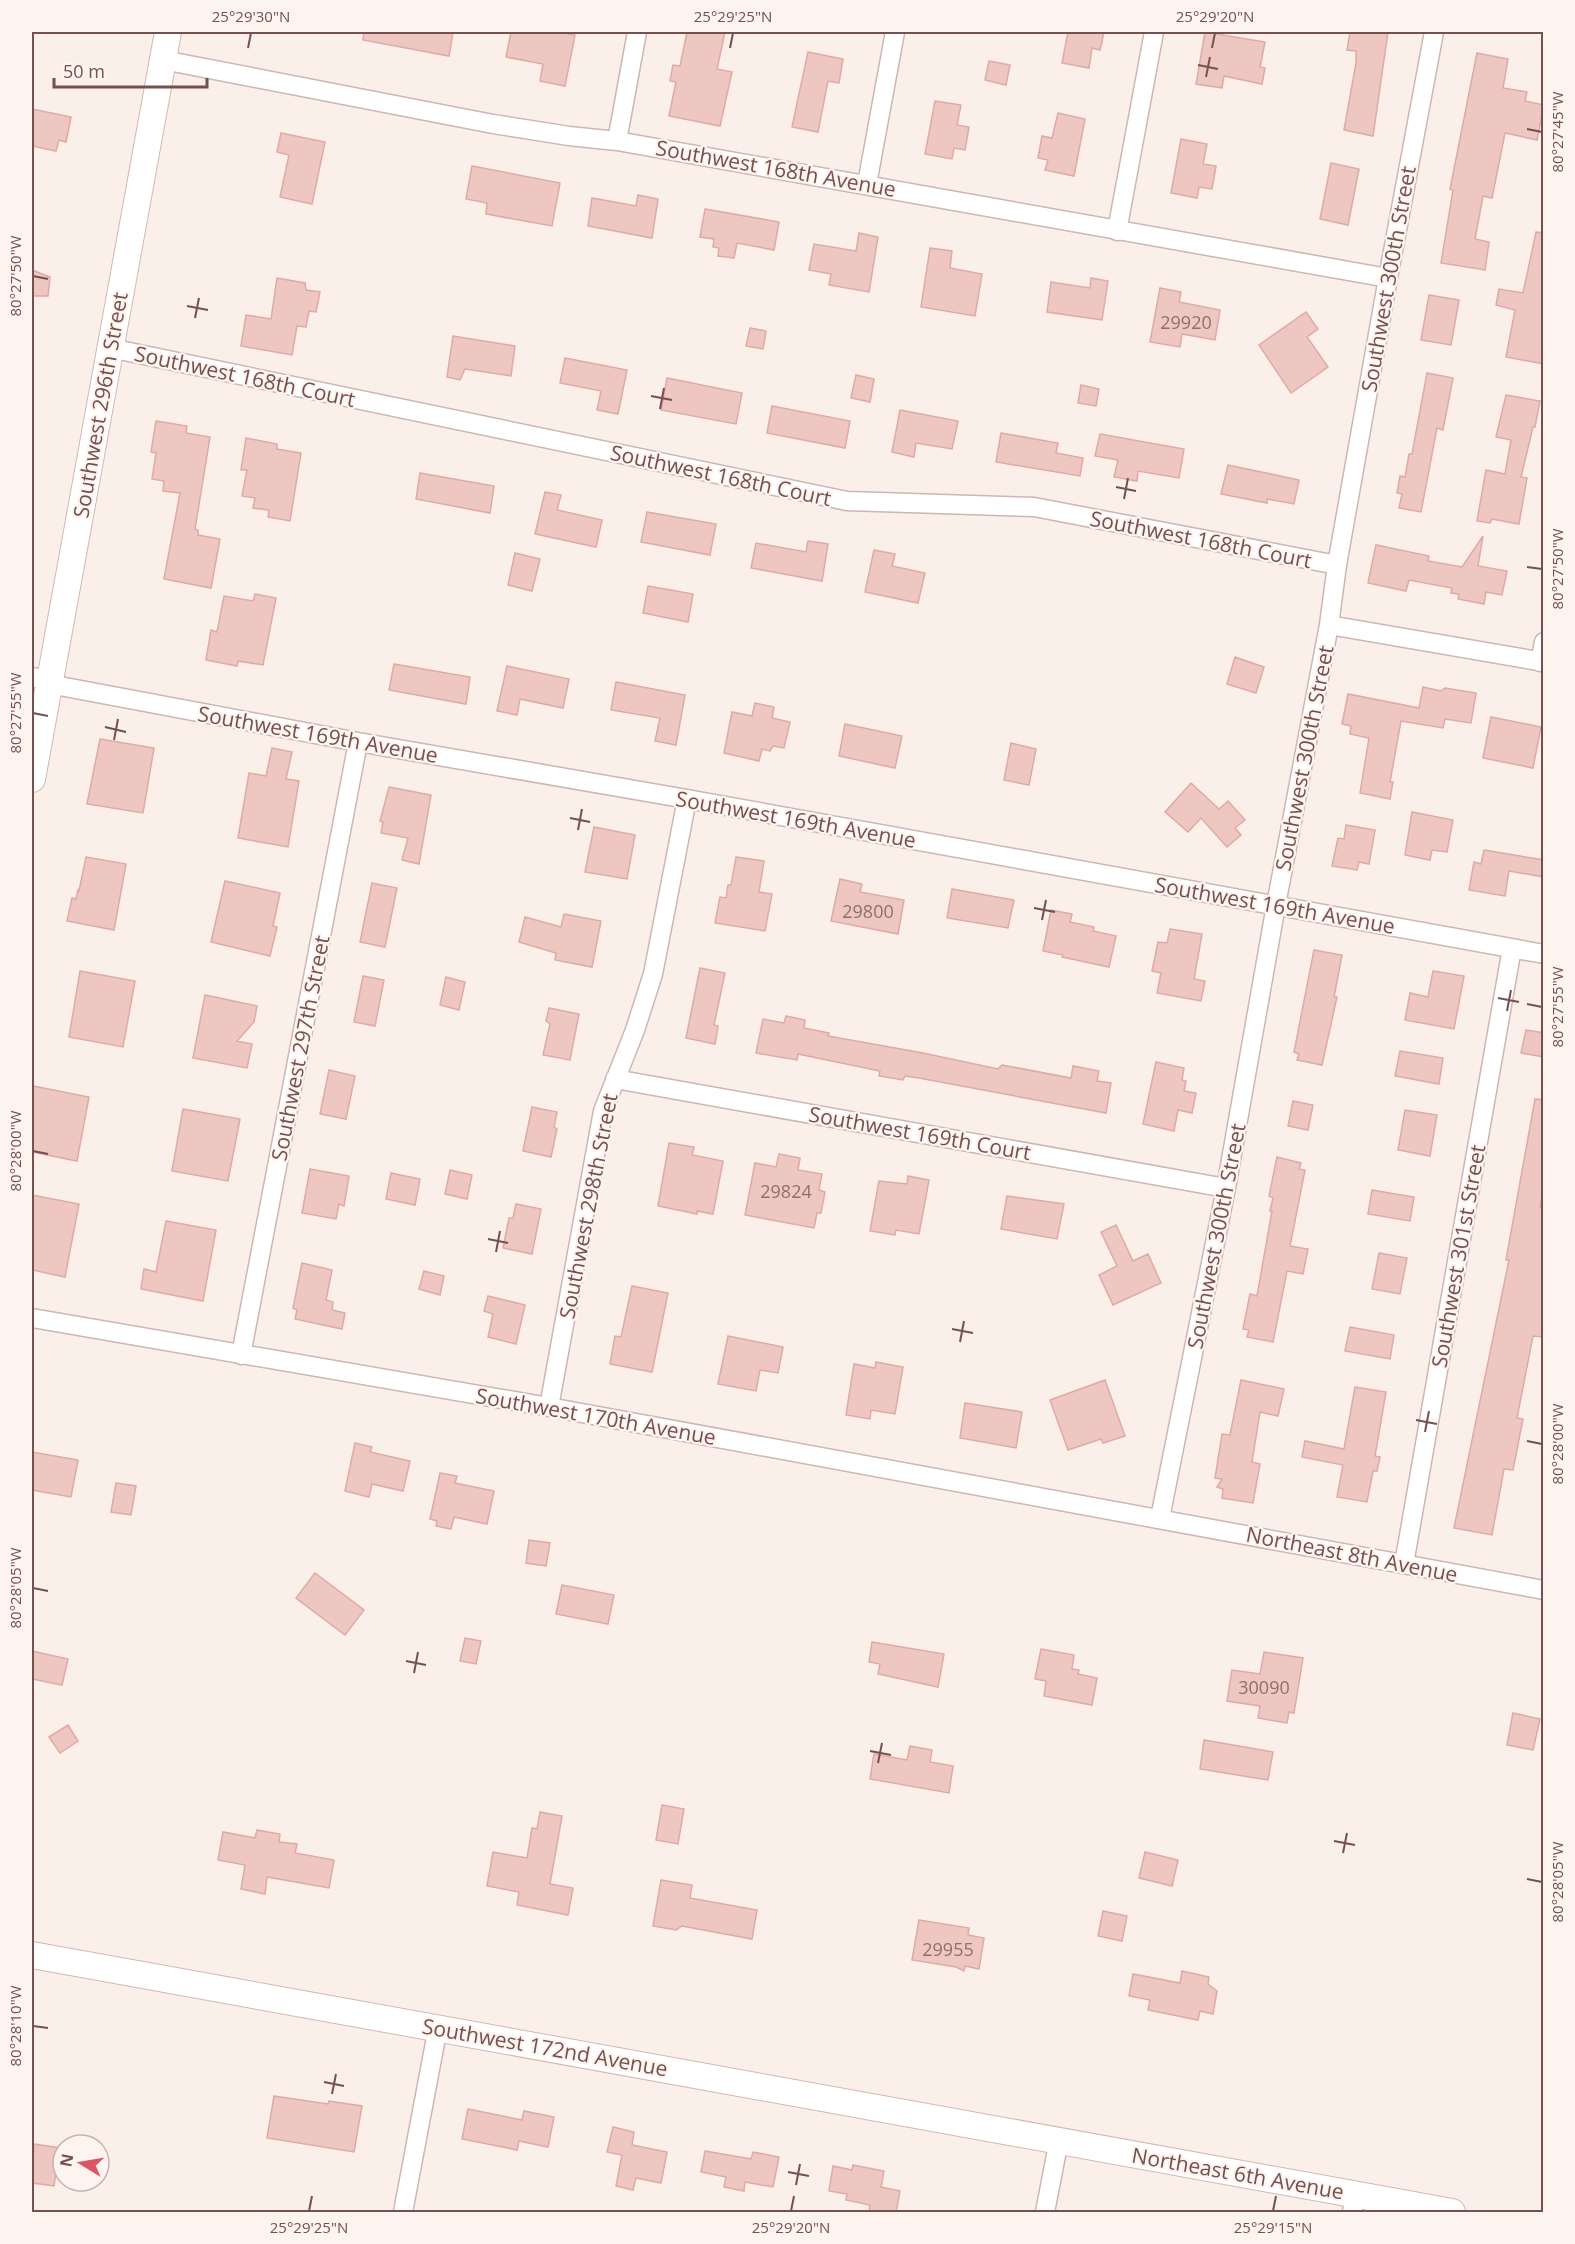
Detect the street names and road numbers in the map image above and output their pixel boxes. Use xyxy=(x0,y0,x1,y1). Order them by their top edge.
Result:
street label: Southwest 168th Avenue xyxy=(654,133,898,203)
street label: Southwest 300th Street xyxy=(1354,164,1422,394)
street label: Southwest 296th Street xyxy=(66,290,134,520)
street label: Southwest 168th Court xyxy=(132,339,358,413)
street label: Southwest 168th Court xyxy=(608,438,834,512)
street label: Southwest 168th Court xyxy=(1088,504,1314,574)
street label: Southwest 300th Street xyxy=(1268,643,1340,873)
street label: Southwest 169th Avenue xyxy=(196,699,440,769)
street label: Southwest 169th Avenue xyxy=(674,784,918,854)
street label: Southwest 169th Avenue xyxy=(1153,870,1397,940)
street label: Southwest 297th Street xyxy=(264,933,336,1163)
street label: Southwest 298th Street xyxy=(552,1091,624,1321)
street label: Southwest 169th Court xyxy=(807,1100,1033,1166)
street label: Southwest 300th Street xyxy=(1180,1121,1252,1351)
street label: Southwest 301st Street xyxy=(1425,1142,1491,1370)
street label: Southwest 170th Avenue xyxy=(474,1381,718,1451)
street label: Northeast 8th Avenue xyxy=(1244,1520,1460,1588)
street label: Southwest 172nd Avenue xyxy=(420,2012,670,2082)
street label: Northeast 6th Avenue xyxy=(1130,2141,1346,2205)

